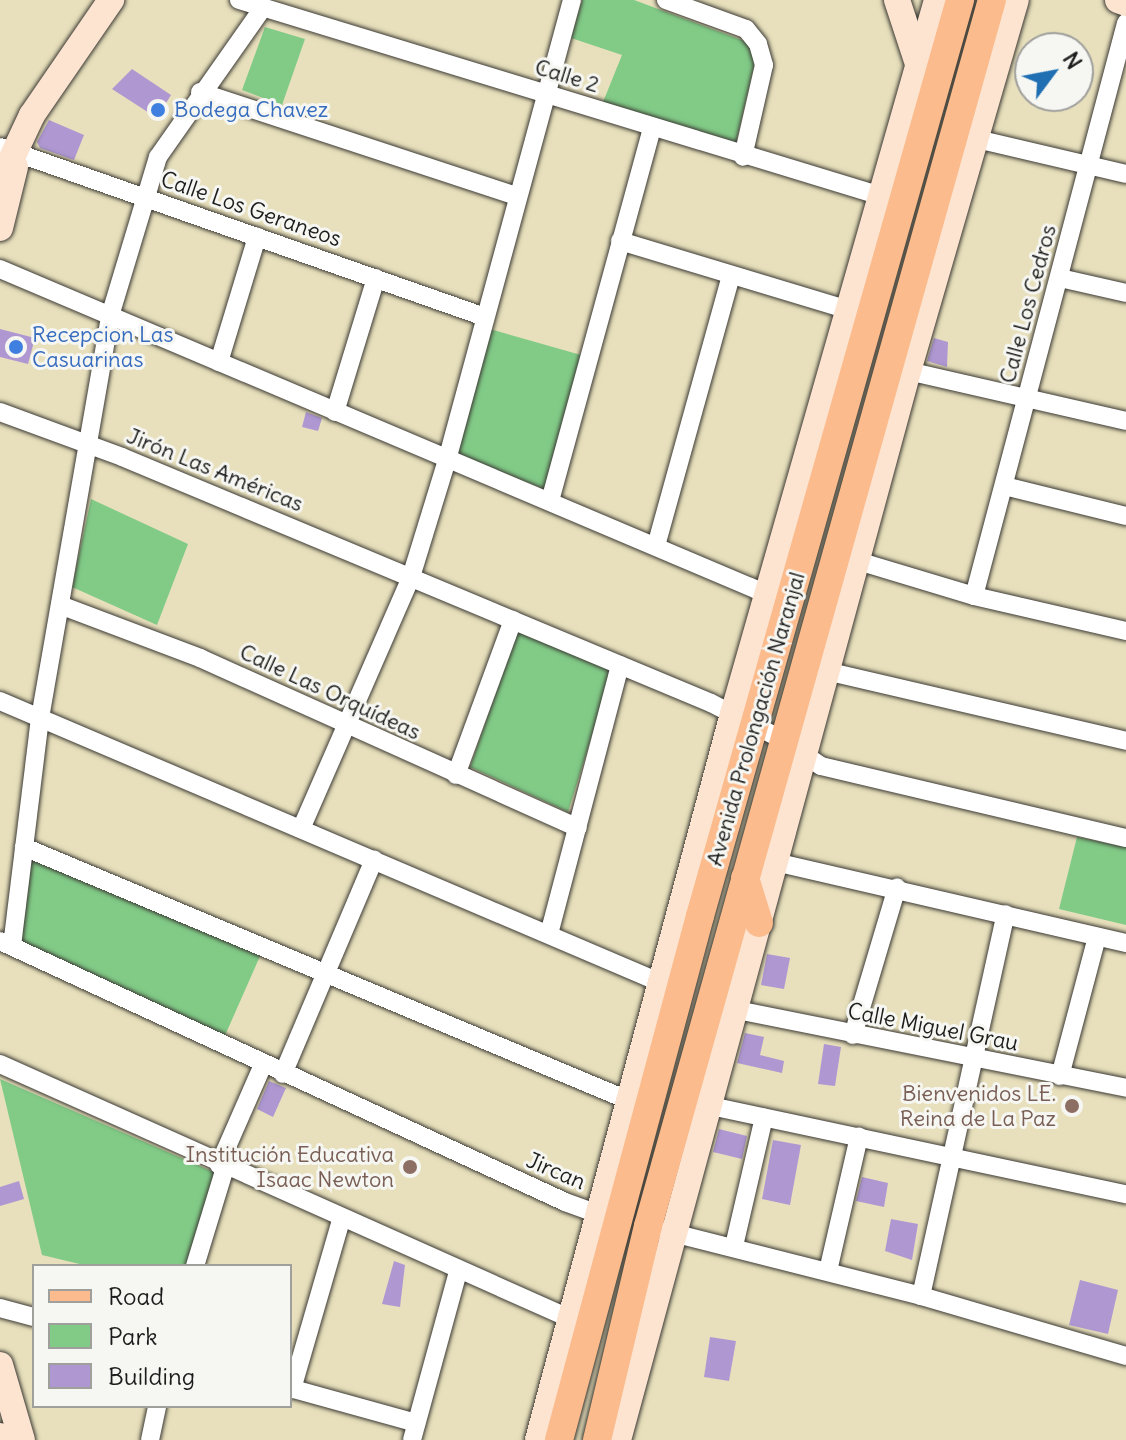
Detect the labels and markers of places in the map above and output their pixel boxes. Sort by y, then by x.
place label: Bodega Chavez [174,97,328,123]
marker: Bodega Chavez [149,101,167,119]
place label: Recepcion Las Casuarinas [32,321,173,372]
marker: Recepcion Las Casuarinas [7,338,25,356]
place label: Bienvenidos LE. Reina de La Paz [900,1080,1056,1132]
marker: Bienvenidos LE. Reina de La Paz [1063,1097,1081,1115]
place label: Institución Educativa Isaac Newton [186,1141,394,1192]
marker: Institución Educativa Isaac Newton [401,1158,419,1176]

